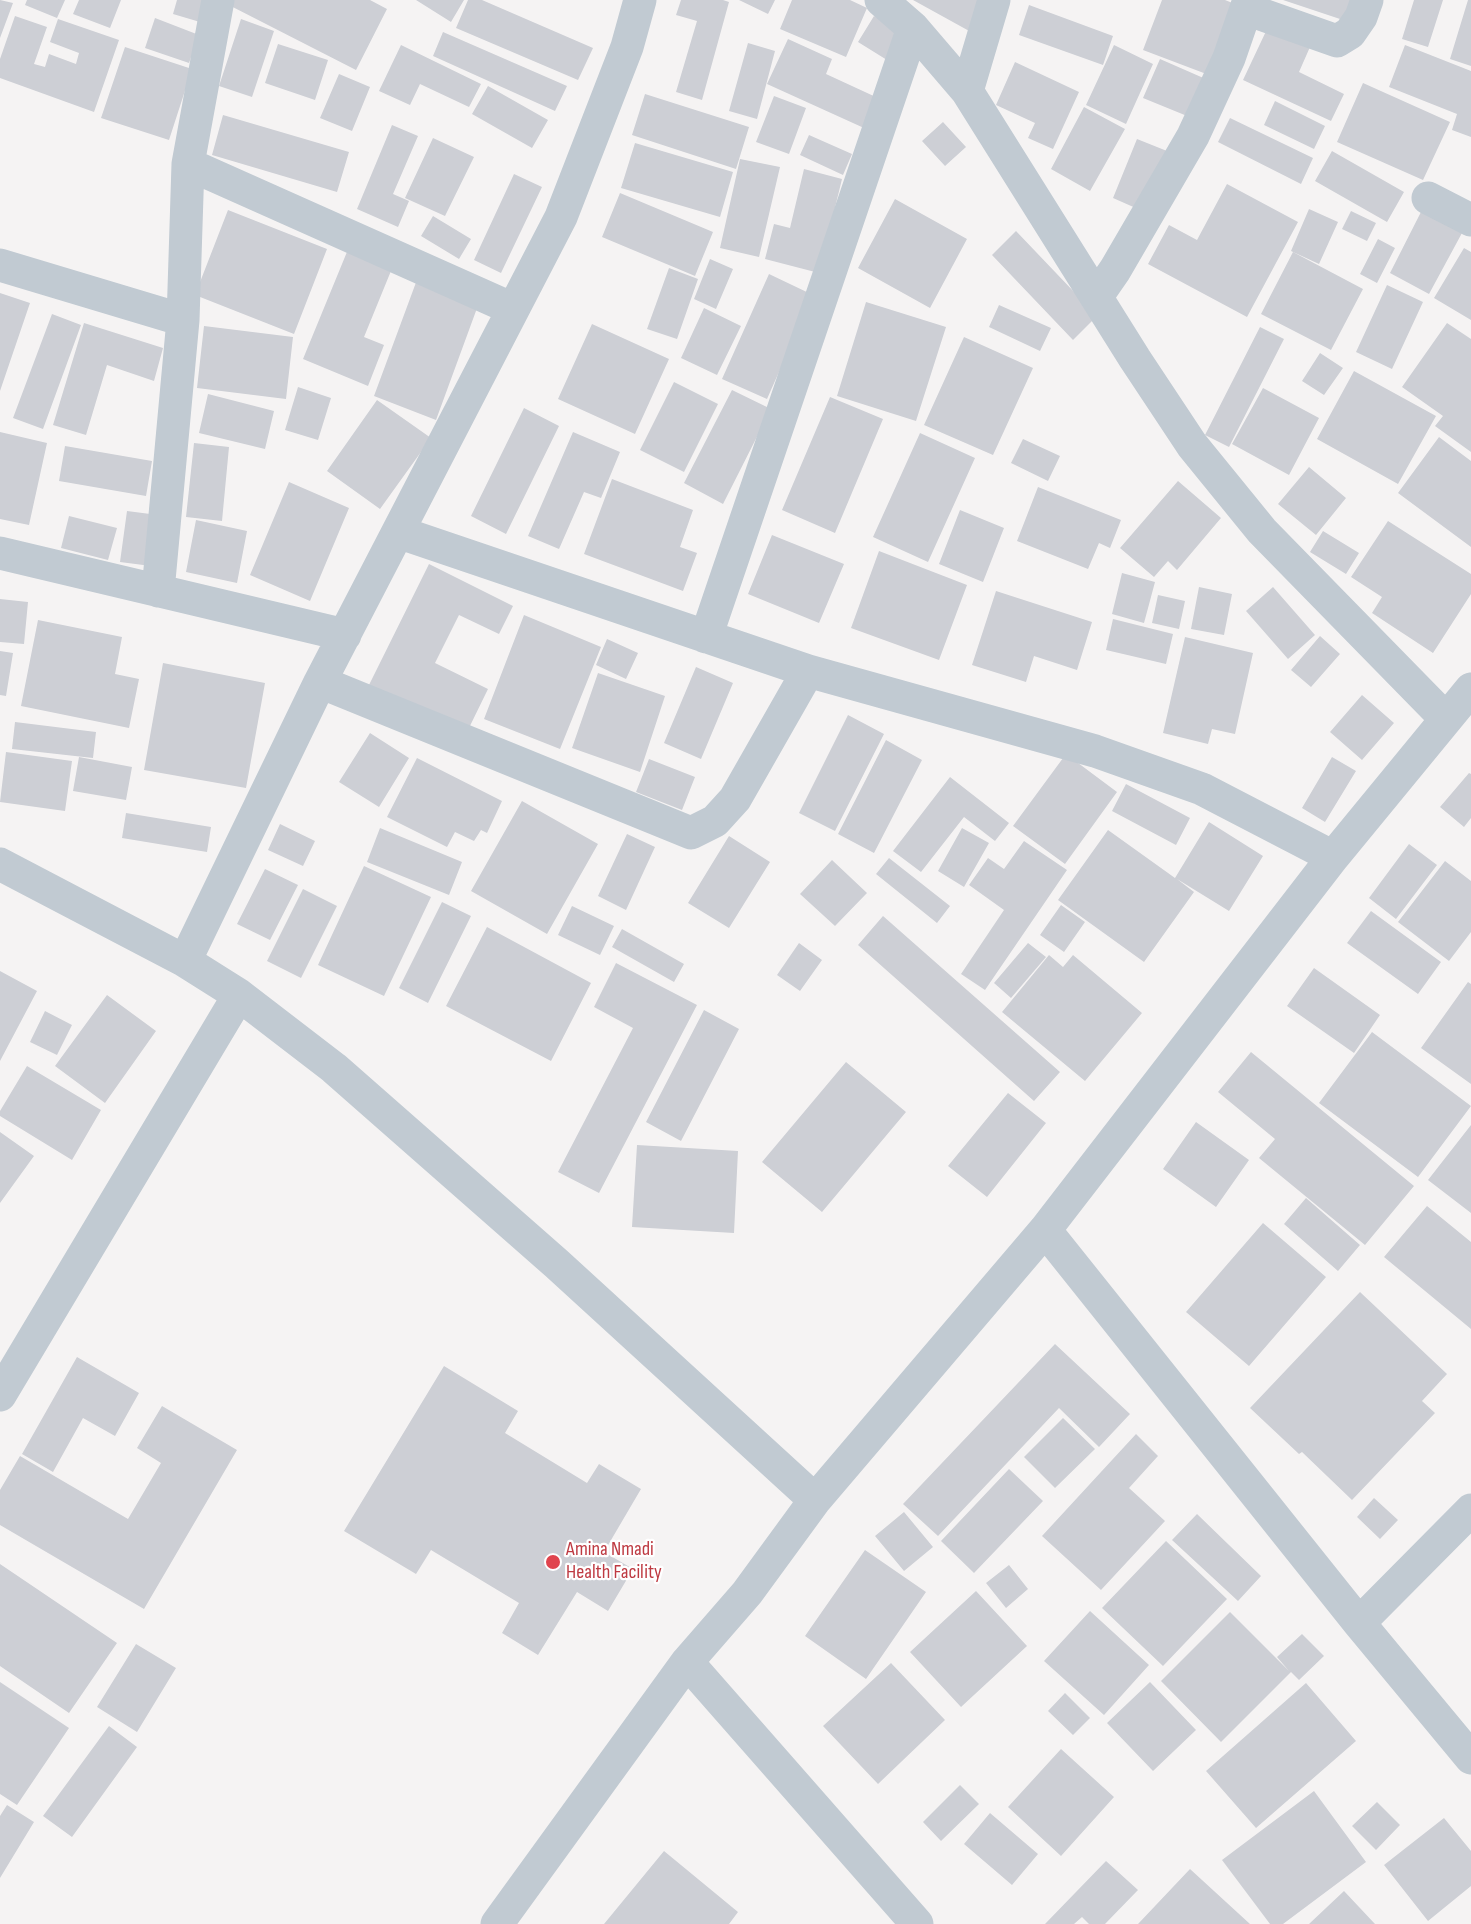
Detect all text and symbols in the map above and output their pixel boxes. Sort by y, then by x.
place label: Amina Nmadi Health Facility [566,1538,662,1585]
marker: Amina Nmadi Health Facility [544,1553,562,1571]

